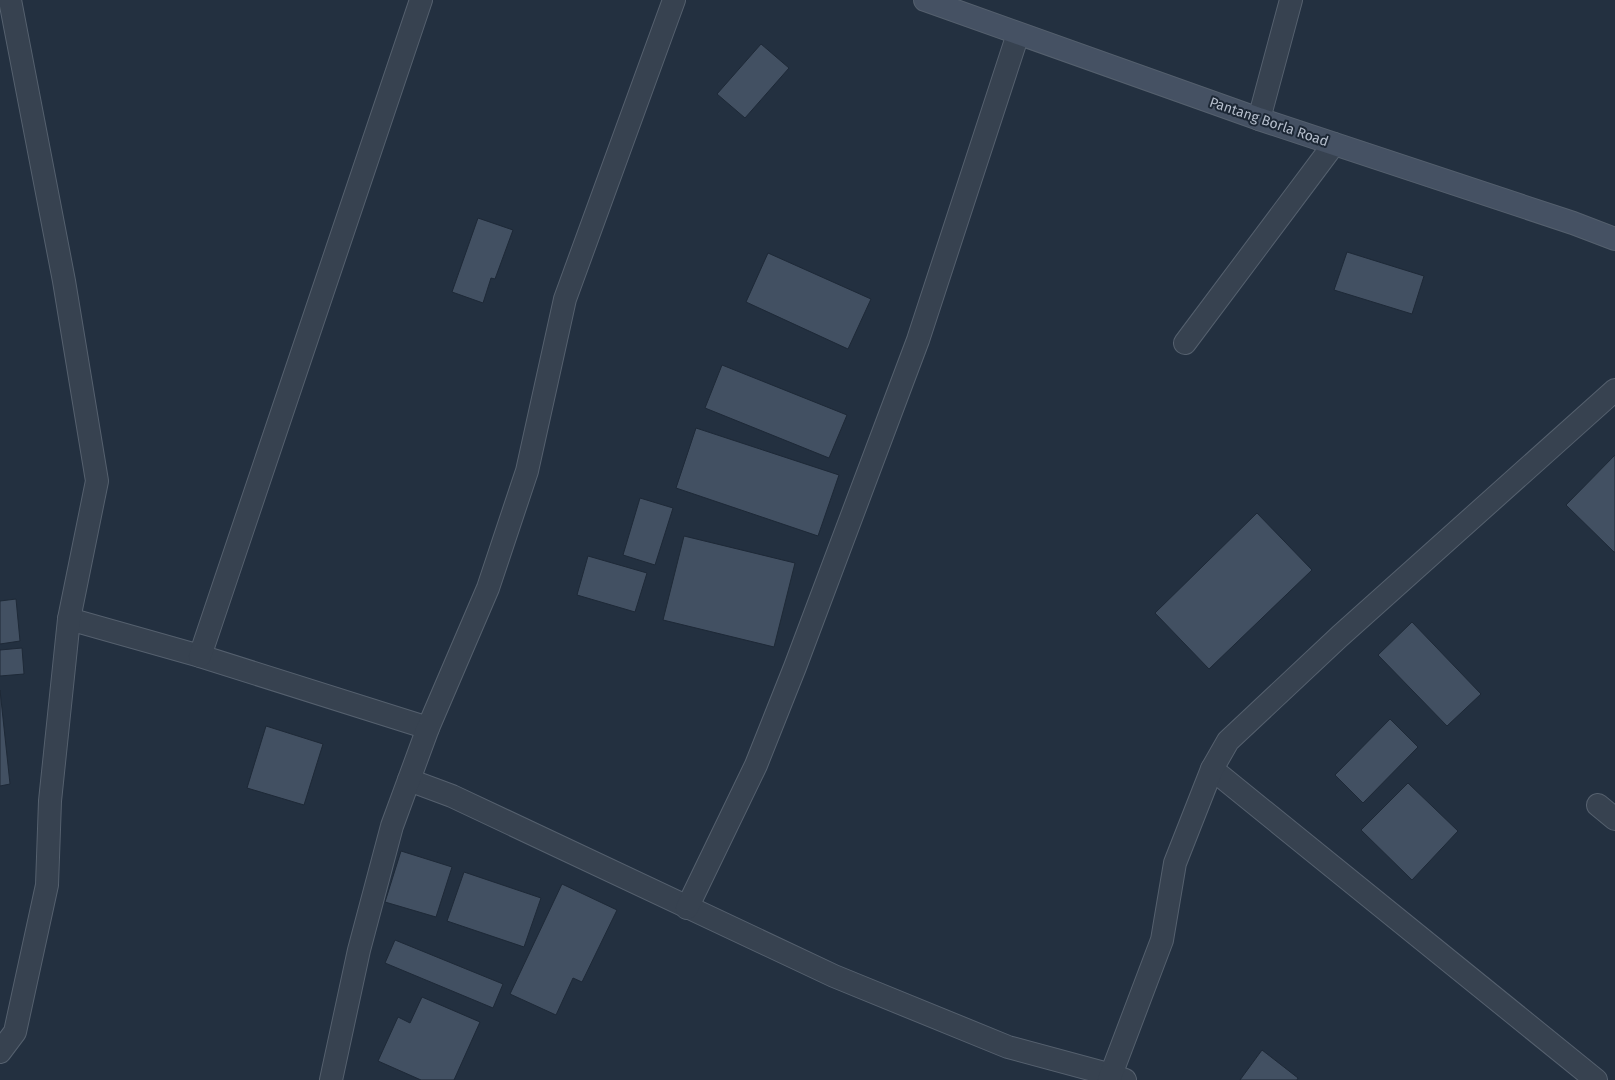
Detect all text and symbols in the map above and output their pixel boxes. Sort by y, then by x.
street label: Pantang Borla Road [1207,94,1331,150]

